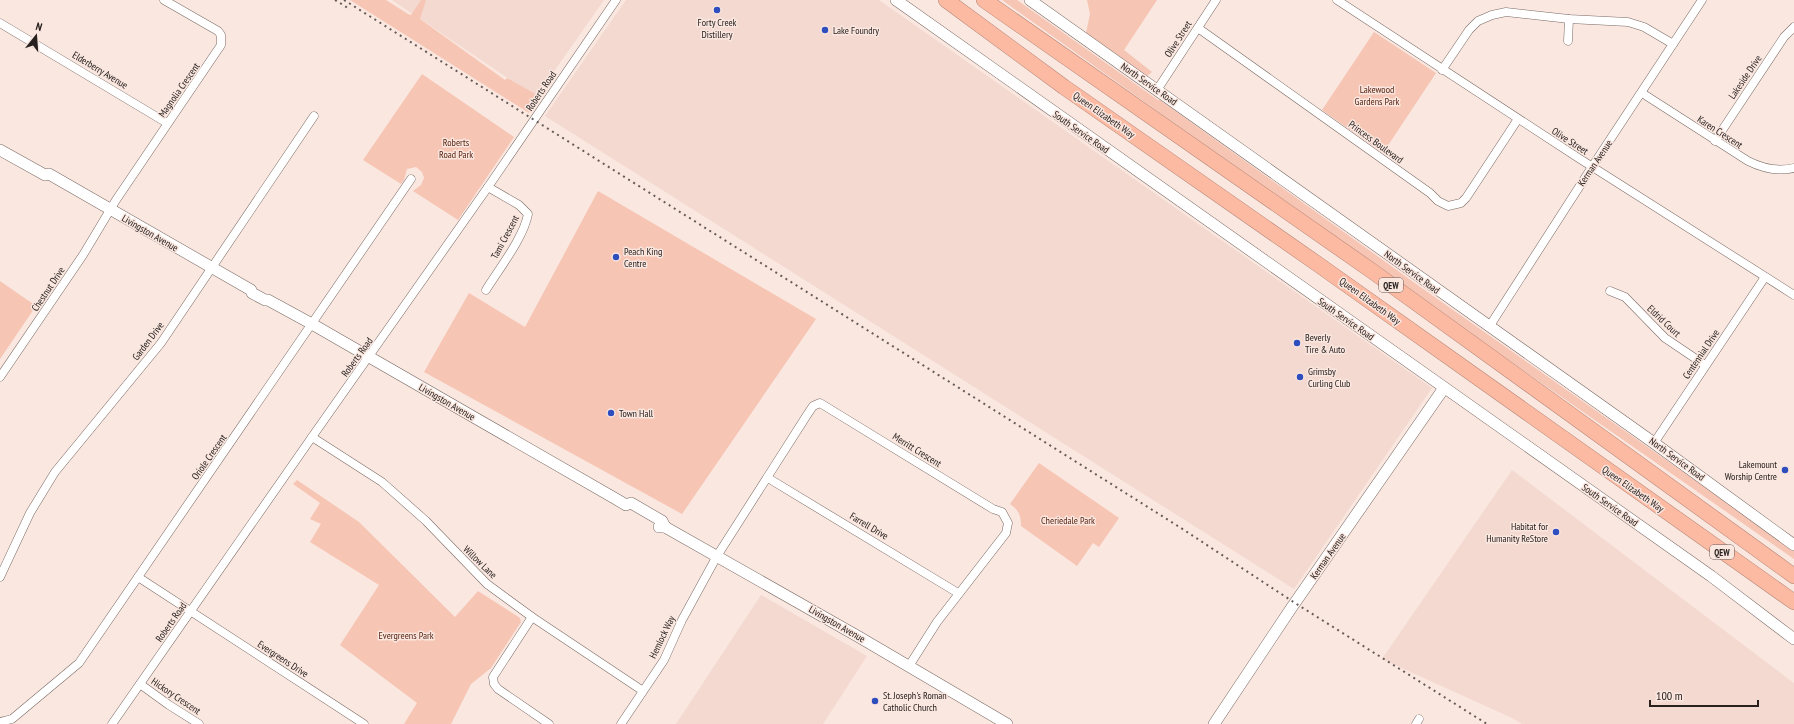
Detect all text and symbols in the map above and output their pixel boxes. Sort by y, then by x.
marker: Forty Creek Distillery [712,5,722,15]
north arrow [16,16,56,56]
place label: Forty Creek Distillery [698,16,737,41]
street label: Olive Street [1161,18,1195,60]
text: N [34,19,44,34]
place label: Lake Foundry [833,24,879,37]
marker: Lake Foundry [820,25,830,35]
street label: Elderberry Avenue [70,48,130,92]
street label: Lakeside Drive [1726,53,1764,101]
street label: Magnolia Crescent [155,60,203,120]
street label: North Service Road [1118,60,1180,108]
street label: Roberts Road [523,69,559,113]
park label: Lakewood Gardens Park [1355,83,1400,108]
street label: Queen Elizabeth Way [1071,89,1138,141]
street label: South Service Road [1050,108,1112,156]
street label: Karen Crescent [1695,113,1745,152]
street label: Princess Boulevard [1346,118,1406,166]
street label: Olive Street [1549,124,1591,158]
park label: Roberts Road Park [439,136,473,161]
street label: Kerman Avenue [1575,137,1615,189]
street label: Livingston Avenue [119,212,181,254]
street label: Tami Crescent [488,213,522,261]
place label: Peach King Centre [624,245,662,270]
street label: North Service Road [1382,247,1442,297]
marker: Peach King Centre [611,252,621,262]
street label: Chestnut Drive [28,264,68,314]
street label: Queen Elizabeth Way [1337,274,1403,328]
road number: QEW [1379,278,1403,292]
street label: South Service Road [1315,295,1377,343]
street label: Eldrid Court [1645,302,1684,340]
street label: Garden Drive [129,319,167,363]
street label: Centennial Drive [1680,327,1722,381]
place label: Beverly Tire & Auto [1305,331,1345,356]
street label: Roberts Road [338,335,376,379]
marker: Beverly Tire & Auto [1292,338,1302,348]
place label: Grimsby Curling Club [1308,365,1350,390]
marker: Grimsby Curling Club [1295,372,1305,382]
street label: Livingston Avenue [416,381,478,423]
place label: Town Hall [619,407,654,420]
marker: Town Hall [606,408,616,418]
street label: Merritt Crescent [890,430,944,470]
street label: Oriole Crescent [189,432,230,482]
street label: North Service Road [1647,434,1707,484]
place label: Lakemount Worship Centre [1725,458,1777,483]
street label: Queen Elizabeth Way [1600,463,1667,515]
marker: Lakemount Worship Centre [1780,465,1790,475]
street label: South Service Road [1579,481,1641,529]
street label: Farrell Drive [847,509,891,543]
park label: Cheriedale Park [1041,514,1095,527]
place label: Habitat for Humanity ReStore [1486,520,1548,545]
marker: Habitat for Humanity ReStore [1551,527,1561,537]
street label: Kerman Avenue [1307,530,1349,582]
street label: Willow Lane [460,543,500,581]
road number: QEW [1710,545,1734,559]
street label: Roberts Road [153,600,189,644]
street label: Livingston Avenue [806,603,868,645]
street label: Hemlock Way [646,613,678,661]
park label: Evergreens Park [378,629,434,642]
street label: Evergreens Drive [255,638,311,680]
street label: Hickory Crescent [149,675,203,717]
scale bar [1650,682,1758,708]
text: 100 m [1656,688,1683,703]
place label: St. Joseph's Roman Catholic Church [883,689,947,714]
marker: St. Joseph's Roman Catholic Church [870,696,880,706]

